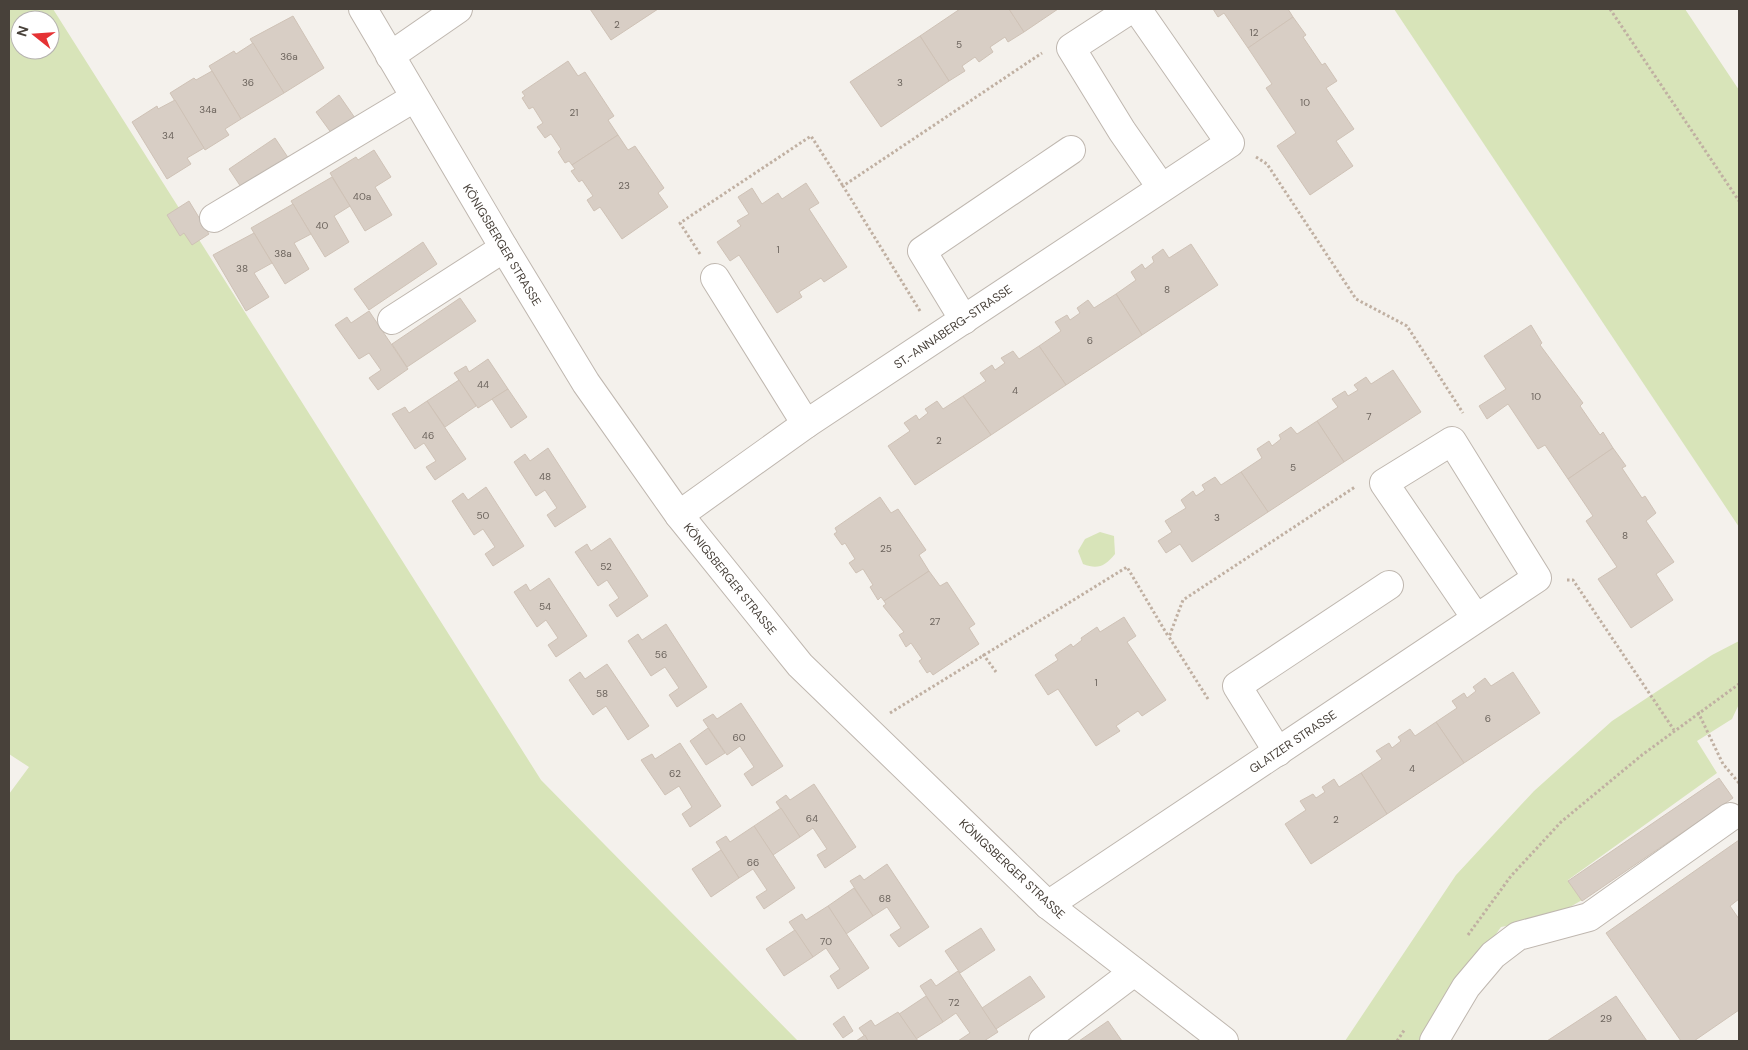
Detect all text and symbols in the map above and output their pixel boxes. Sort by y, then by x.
north arrow [10,10,60,60]
house number: 2 [614,18,620,31]
text: N [12,24,33,39]
house number: 12 [1250,26,1259,39]
house number: 5 [956,38,962,51]
house number: 36a [280,50,298,63]
house number: 36 [242,76,254,89]
house number: 3 [897,76,903,89]
house number: 10 [1300,96,1310,109]
house number: 34a [199,103,217,116]
house number: 21 [570,106,578,119]
house number: 34 [162,129,174,142]
house number: 23 [618,179,630,192]
street label: KÖNIGSBERGER STRASSE [459,181,545,309]
house number: 40a [353,190,371,203]
house number: 40 [316,219,329,232]
house number: 1 [776,243,780,256]
house number: 38a [274,247,292,260]
house number: 38 [236,262,248,275]
street label: ST.-ANNABERG-STRASSE [891,281,1016,373]
house number: 8 [1164,283,1170,296]
house number: 6 [1087,334,1093,347]
house number: 44 [477,378,489,391]
house number: 4 [1012,384,1018,397]
house number: 10 [1531,390,1541,403]
house number: 7 [1366,410,1372,423]
house number: 46 [422,429,434,442]
house number: 2 [936,434,942,447]
house number: 5 [1290,461,1296,474]
house number: 48 [539,470,551,483]
house number: 50 [477,509,490,522]
house number: 3 [1214,511,1220,524]
street label: KÖNIGSBERGER STRASSE [680,520,780,638]
house number: 8 [1622,529,1628,542]
house number: 25 [880,542,892,555]
house number: 52 [600,560,612,573]
house number: 54 [539,600,551,613]
house number: 27 [930,615,940,628]
house number: 56 [655,648,667,661]
house number: 1 [1094,676,1098,689]
house number: 58 [596,687,608,700]
street label: GLATZER STRASSE [1246,707,1340,777]
house number: 6 [1485,712,1491,725]
house number: 60 [732,731,746,744]
house number: 4 [1409,762,1415,775]
house number: 62 [669,767,681,780]
house number: 64 [806,812,818,825]
house number: 2 [1333,813,1339,826]
street label: KÖNIGSBERGER STRASSE [955,816,1069,923]
house number: 66 [747,856,759,869]
house number: 68 [879,892,891,905]
house number: 70 [820,935,832,948]
house number: 72 [949,996,960,1009]
house number: 29 [1600,1012,1612,1025]

